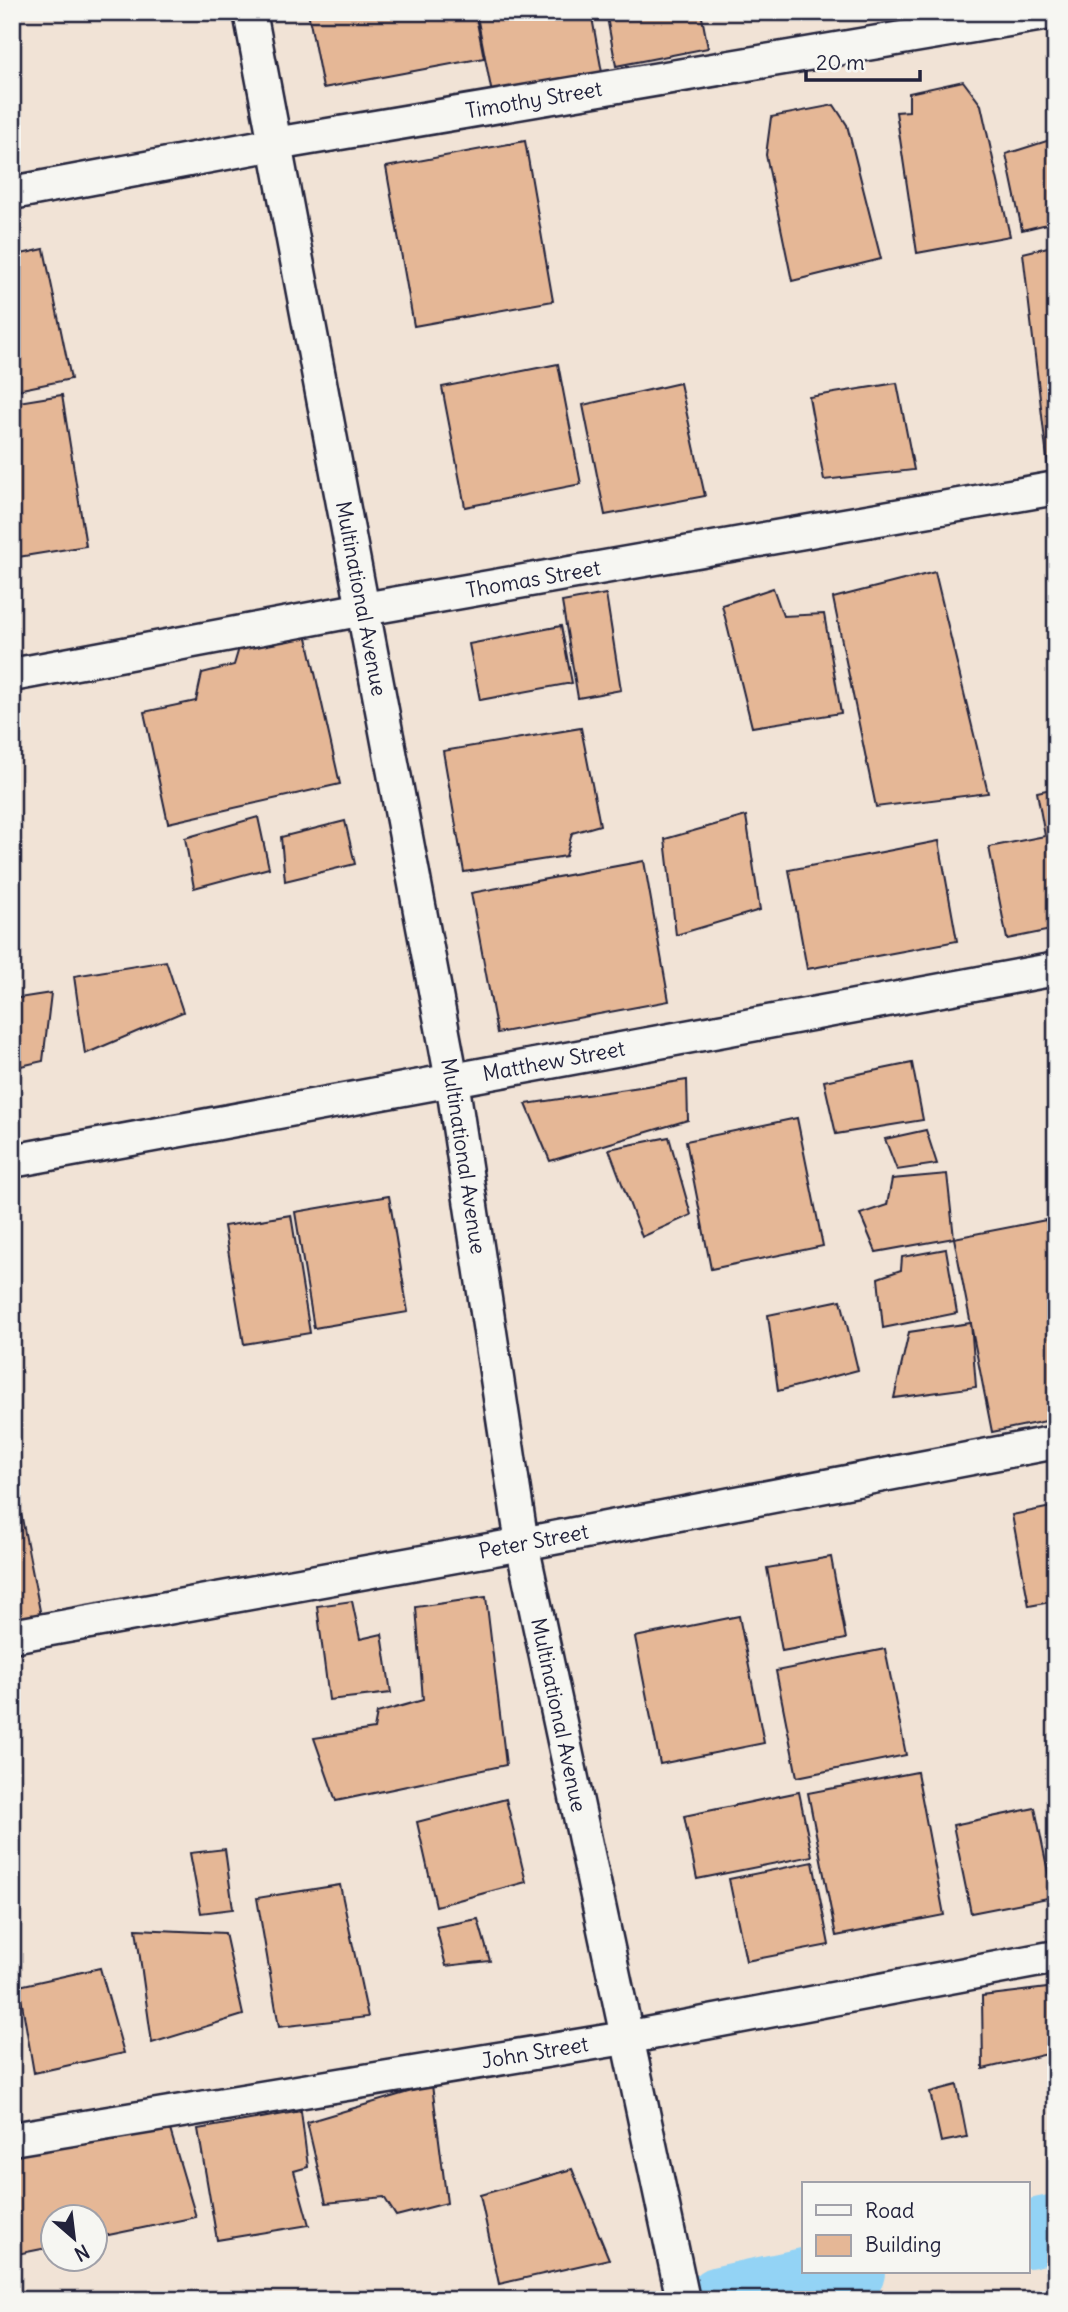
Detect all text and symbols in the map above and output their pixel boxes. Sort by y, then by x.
scale bar [806,38,919,82]
text: 20 m [816,49,865,76]
street label: Timothy Street [463,75,604,125]
street label: Multinational Avenue [330,499,393,698]
street label: Thomas Street [464,554,603,604]
street label: Matthew Street [481,1035,627,1087]
street label: Multinational Avenue [435,1056,492,1256]
street label: Peter Street [476,1518,591,1565]
street label: Multinational Avenue [525,1615,593,1814]
street label: John Street [479,2030,590,2074]
legend [802,2182,1030,2274]
text: Road [865,2197,914,2224]
north arrow [38,2204,108,2274]
text: Building [865,2231,941,2258]
text: N [71,2239,93,2267]

